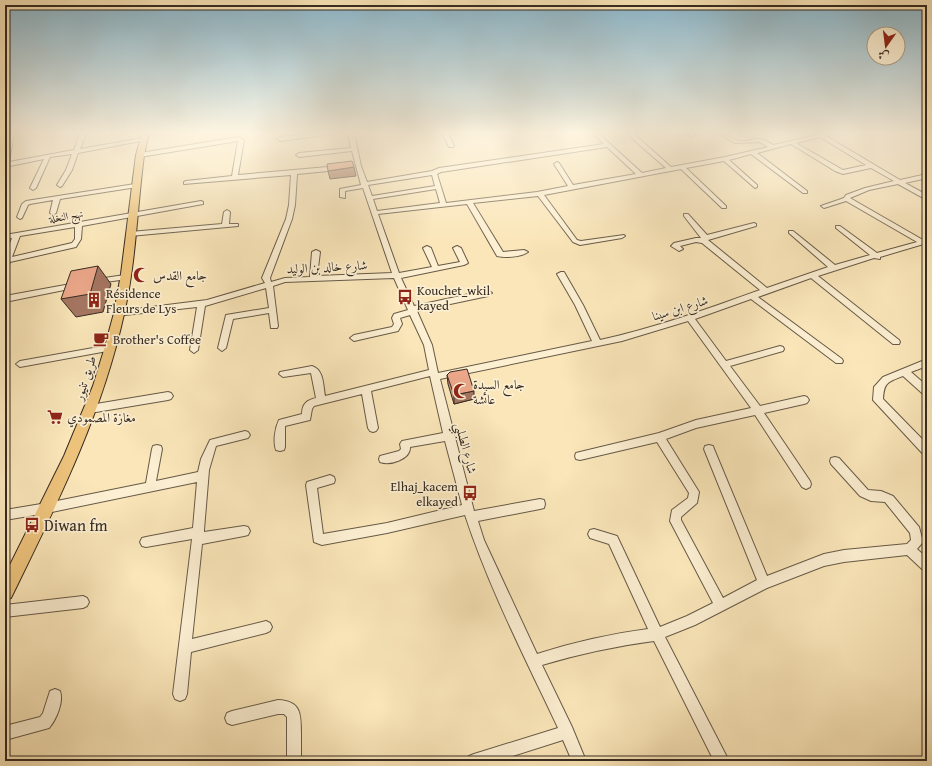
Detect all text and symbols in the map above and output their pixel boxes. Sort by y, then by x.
north arrow [866,26,906,66]
text: ش [876,47,891,65]
street label: نهج النخلة [47,205,85,230]
street label: شارع خالد بن الوليد [286,255,368,281]
mosque icon: جامع القدس [132,266,150,284]
place label: جامع القدس [153,266,207,288]
place label: Kouchet_wkil kayed [417,281,491,315]
place label: Résidence Fleurs de Lys [106,284,176,318]
bus stop icon: Kouchet_wkil kayed [396,288,414,306]
building icon: Résidence Fleurs de Lys [85,291,103,309]
street label: شارع ابن سينا [650,291,711,327]
cafe icon: Brother's Coffee [92,330,110,348]
place label: Brother's Coffee [113,330,201,349]
street label: طريق تنيور [68,353,101,405]
place label: جامع السيدة عائشة [473,375,525,409]
mosque icon: جامع السيدة عائشة [452,382,470,400]
supermarket icon: مغازة المصمودي [46,408,64,426]
place label: مغازة المصمودي [67,408,136,428]
street label: شارع الطبلبي [448,420,482,477]
place label: Elhaj_kacem elkayed [390,477,458,511]
bus stop icon: Elhaj_kacem elkayed [461,484,479,502]
place label: Diwan fm [44,513,108,537]
bus stop icon: Diwan fm [23,516,41,534]

